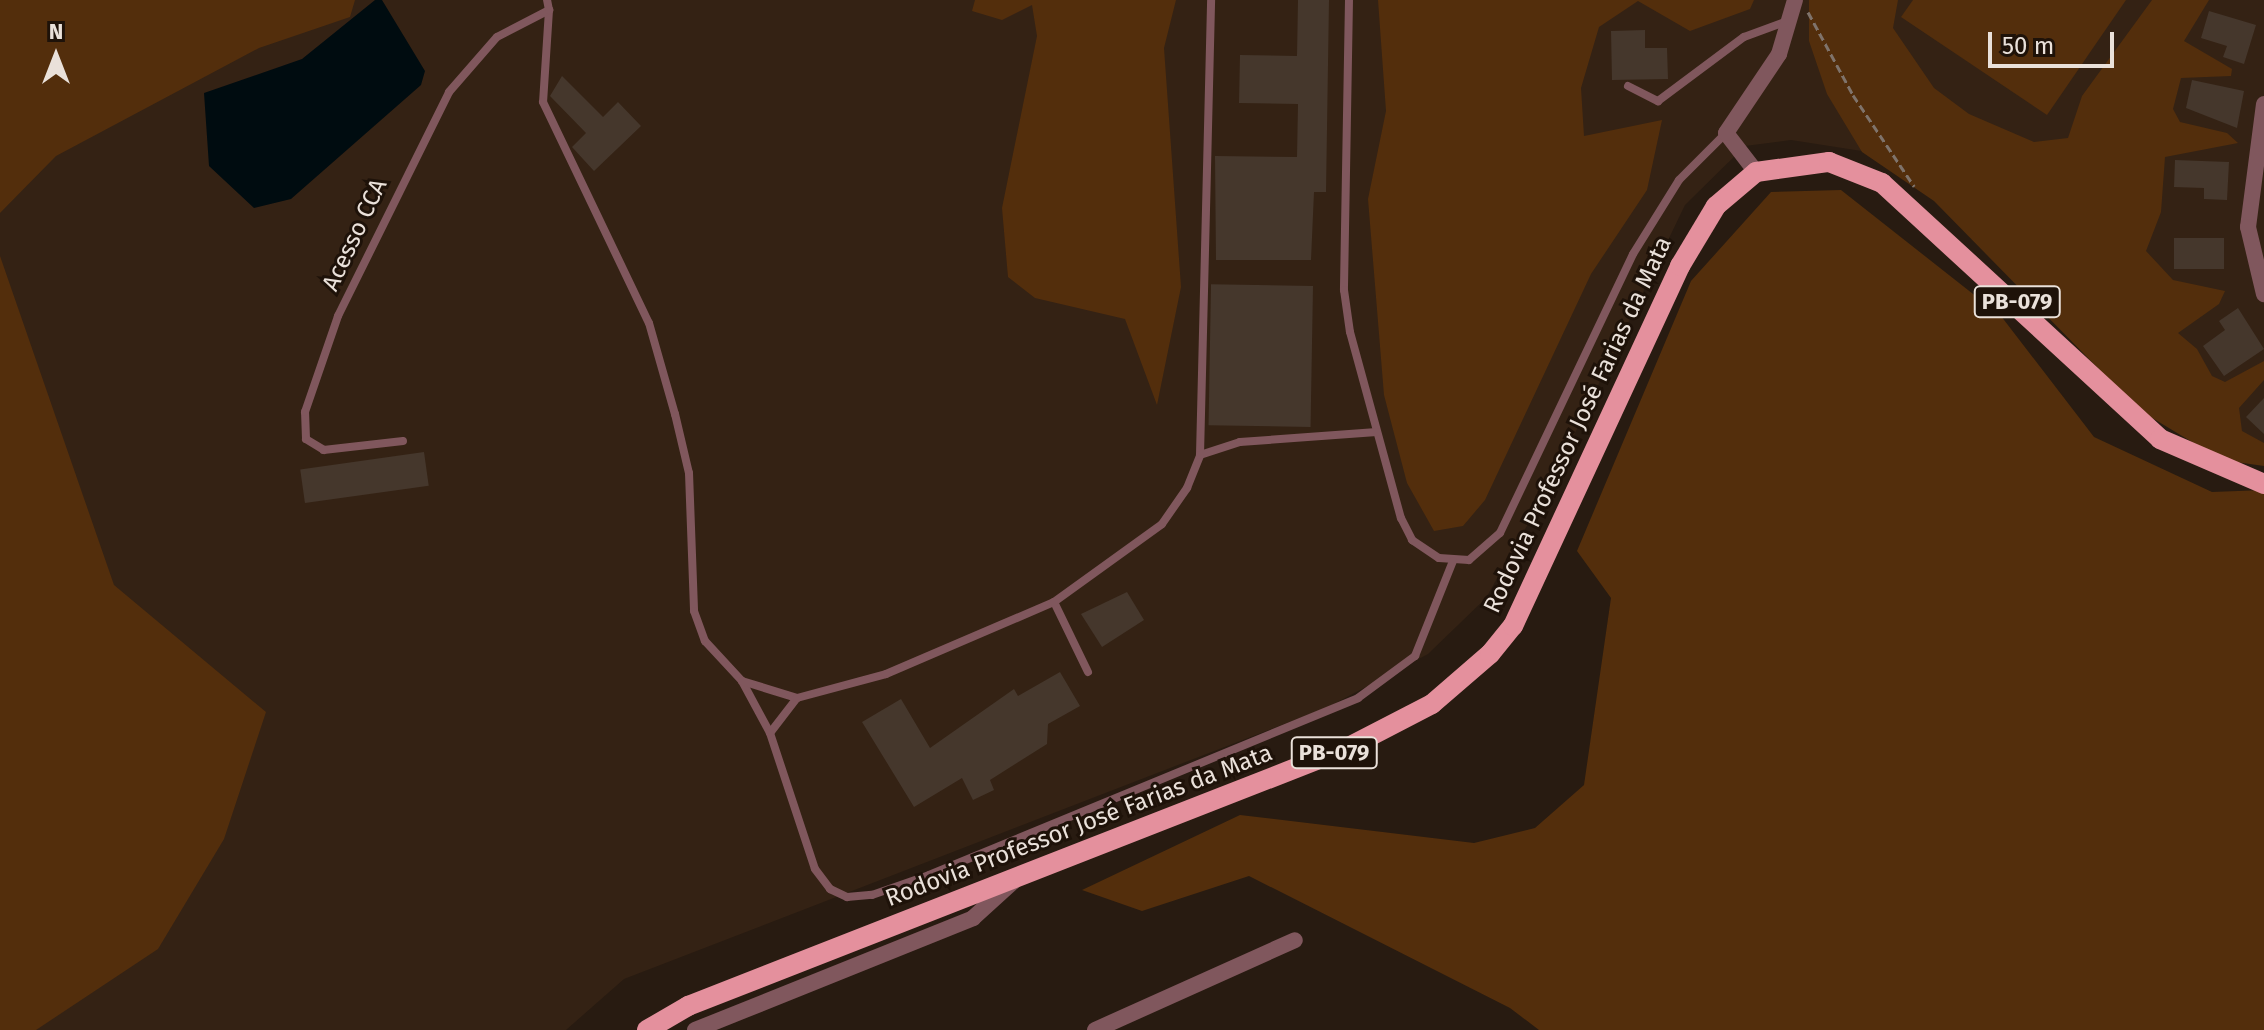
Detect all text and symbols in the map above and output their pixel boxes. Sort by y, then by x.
north arrow [16,16,96,96]
scale bar [1992,16,2118,66]
text: N [49,18,63,45]
text: 50 m [2002,32,2054,60]
street label: Acesso CCA [316,174,394,296]
street label: Rodovia Professor José Farias da Mata [1478,232,1678,618]
road number: PB-079 [1973,284,2061,320]
road number: PB-079 [1290,735,1378,771]
street label: Rodovia Professor José Farias da Mata [882,739,1276,913]

